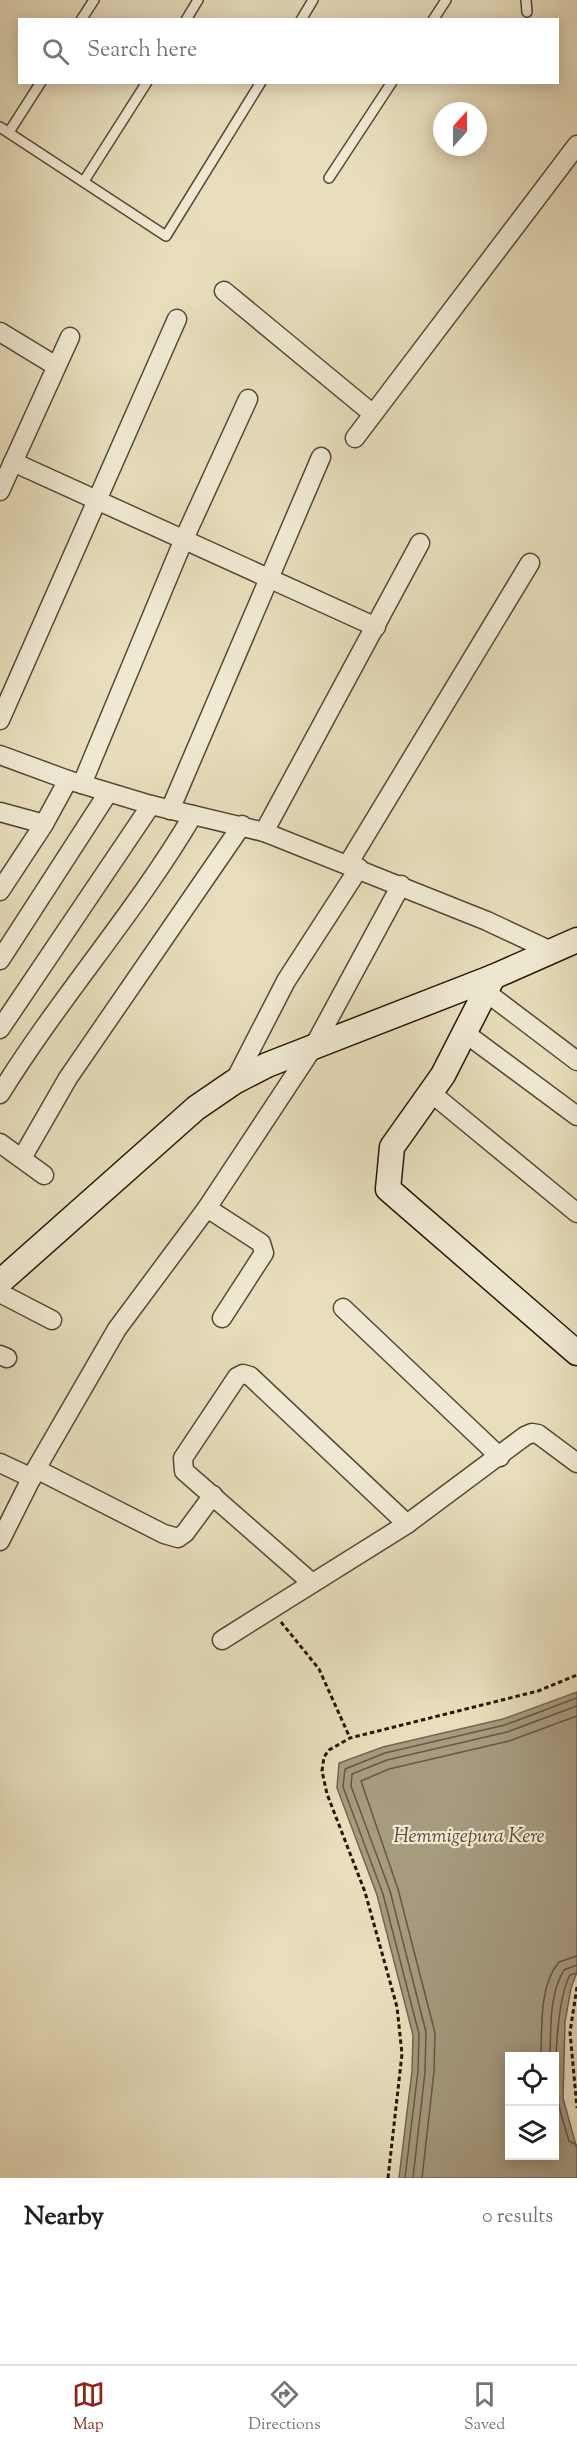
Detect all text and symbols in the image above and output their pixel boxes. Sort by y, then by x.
search box [18,18,559,84]
icon: search [39,35,72,68]
text: Search here [87,35,197,67]
north arrow [433,102,487,156]
water label: Hemmigepura Kere [393,1823,545,1852]
map controls [505,2052,559,2160]
button: locate [505,2052,559,2106]
button: layers [505,2106,559,2160]
text: Nearby [24,2199,104,2236]
text: 0 results [482,2203,553,2232]
tab: Map [72,2378,105,2437]
tab: Directions [248,2378,321,2437]
tab: Saved [464,2378,505,2437]

